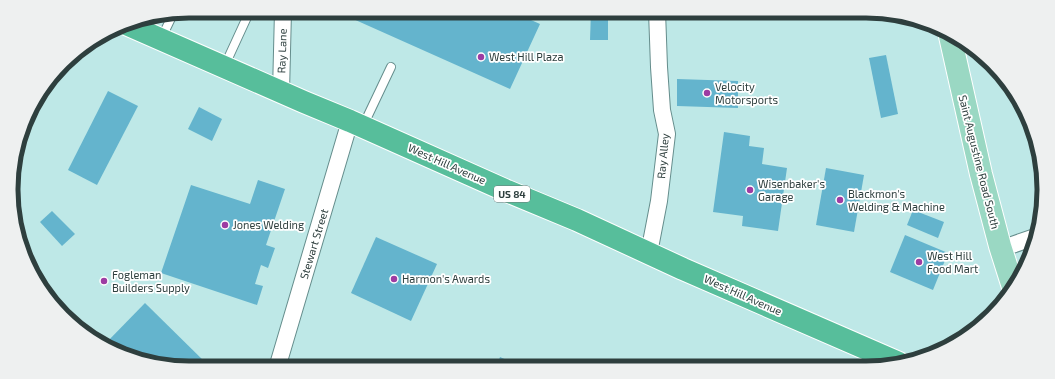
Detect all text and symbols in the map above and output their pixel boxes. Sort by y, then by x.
street label: Ray Lane [274,28,289,74]
place label: West Hill Plaza [489,50,564,63]
marker: West Hill Plaza [476,52,486,62]
place label: Velocity Motorsports [715,80,779,106]
marker: Velocity Motorsports [702,88,712,98]
street label: Saint Augustine Road South [957,94,1002,230]
street label: Ray Alley [654,132,671,179]
street label: West Hill Avenue [406,141,488,187]
place label: Wisenbaker's Garage [758,177,825,203]
marker: Wisenbaker's Garage [745,185,755,195]
road number: US 84 [494,186,530,202]
place label: Blackmon's Welding & Machine [848,187,945,213]
marker: Blackmon's Welding & Machine [835,195,845,205]
street label: Stewart Street [297,207,330,281]
place label: Jones Welding [233,218,304,231]
marker: Jones Welding [220,220,230,230]
place label: West Hill Food Mart [927,249,978,275]
marker: West Hill Food Mart [914,257,924,267]
place label: Fogleman Builders Supply [112,268,190,294]
place label: Harmon's Awards [402,272,490,285]
street label: West Hill Avenue [702,272,784,318]
marker: Harmon's Awards [389,274,399,284]
marker: Fogleman Builders Supply [99,276,109,286]

